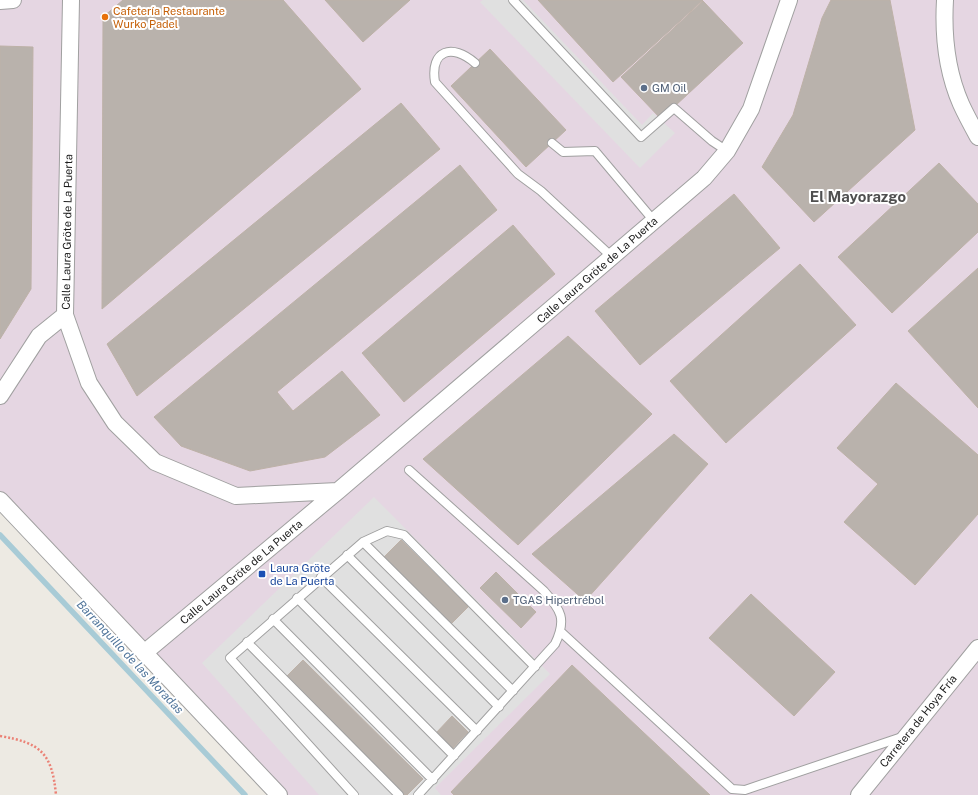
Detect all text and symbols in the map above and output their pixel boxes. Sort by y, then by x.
place label: Cafetería Restaurante Wurko Padel [113,5,225,30]
marker: Cafetería Restaurante Wurko Padel [100,12,110,22]
place label: GM Oil [652,82,687,94]
marker: GM Oil [639,83,649,93]
street label: Calle Laura Gröte de La Puerta [60,154,74,310]
district label: El Mayorazgo [810,188,906,205]
street label: Calle Laura Gröte de La Puerta [534,214,660,326]
street label: Calle Laura Gröte de La Puerta [178,517,304,627]
place label: Laura Gröte de La Puerta [270,562,334,587]
marker: Laura Gröte de La Puerta [257,569,267,579]
place label: TGAS Hipertrébol [513,594,604,606]
marker: TGAS Hipertrébol [500,595,510,605]
water label: Barranquillo de las Moradas [74,597,186,717]
street label: Carretera de Hoya Fría [877,672,959,770]

